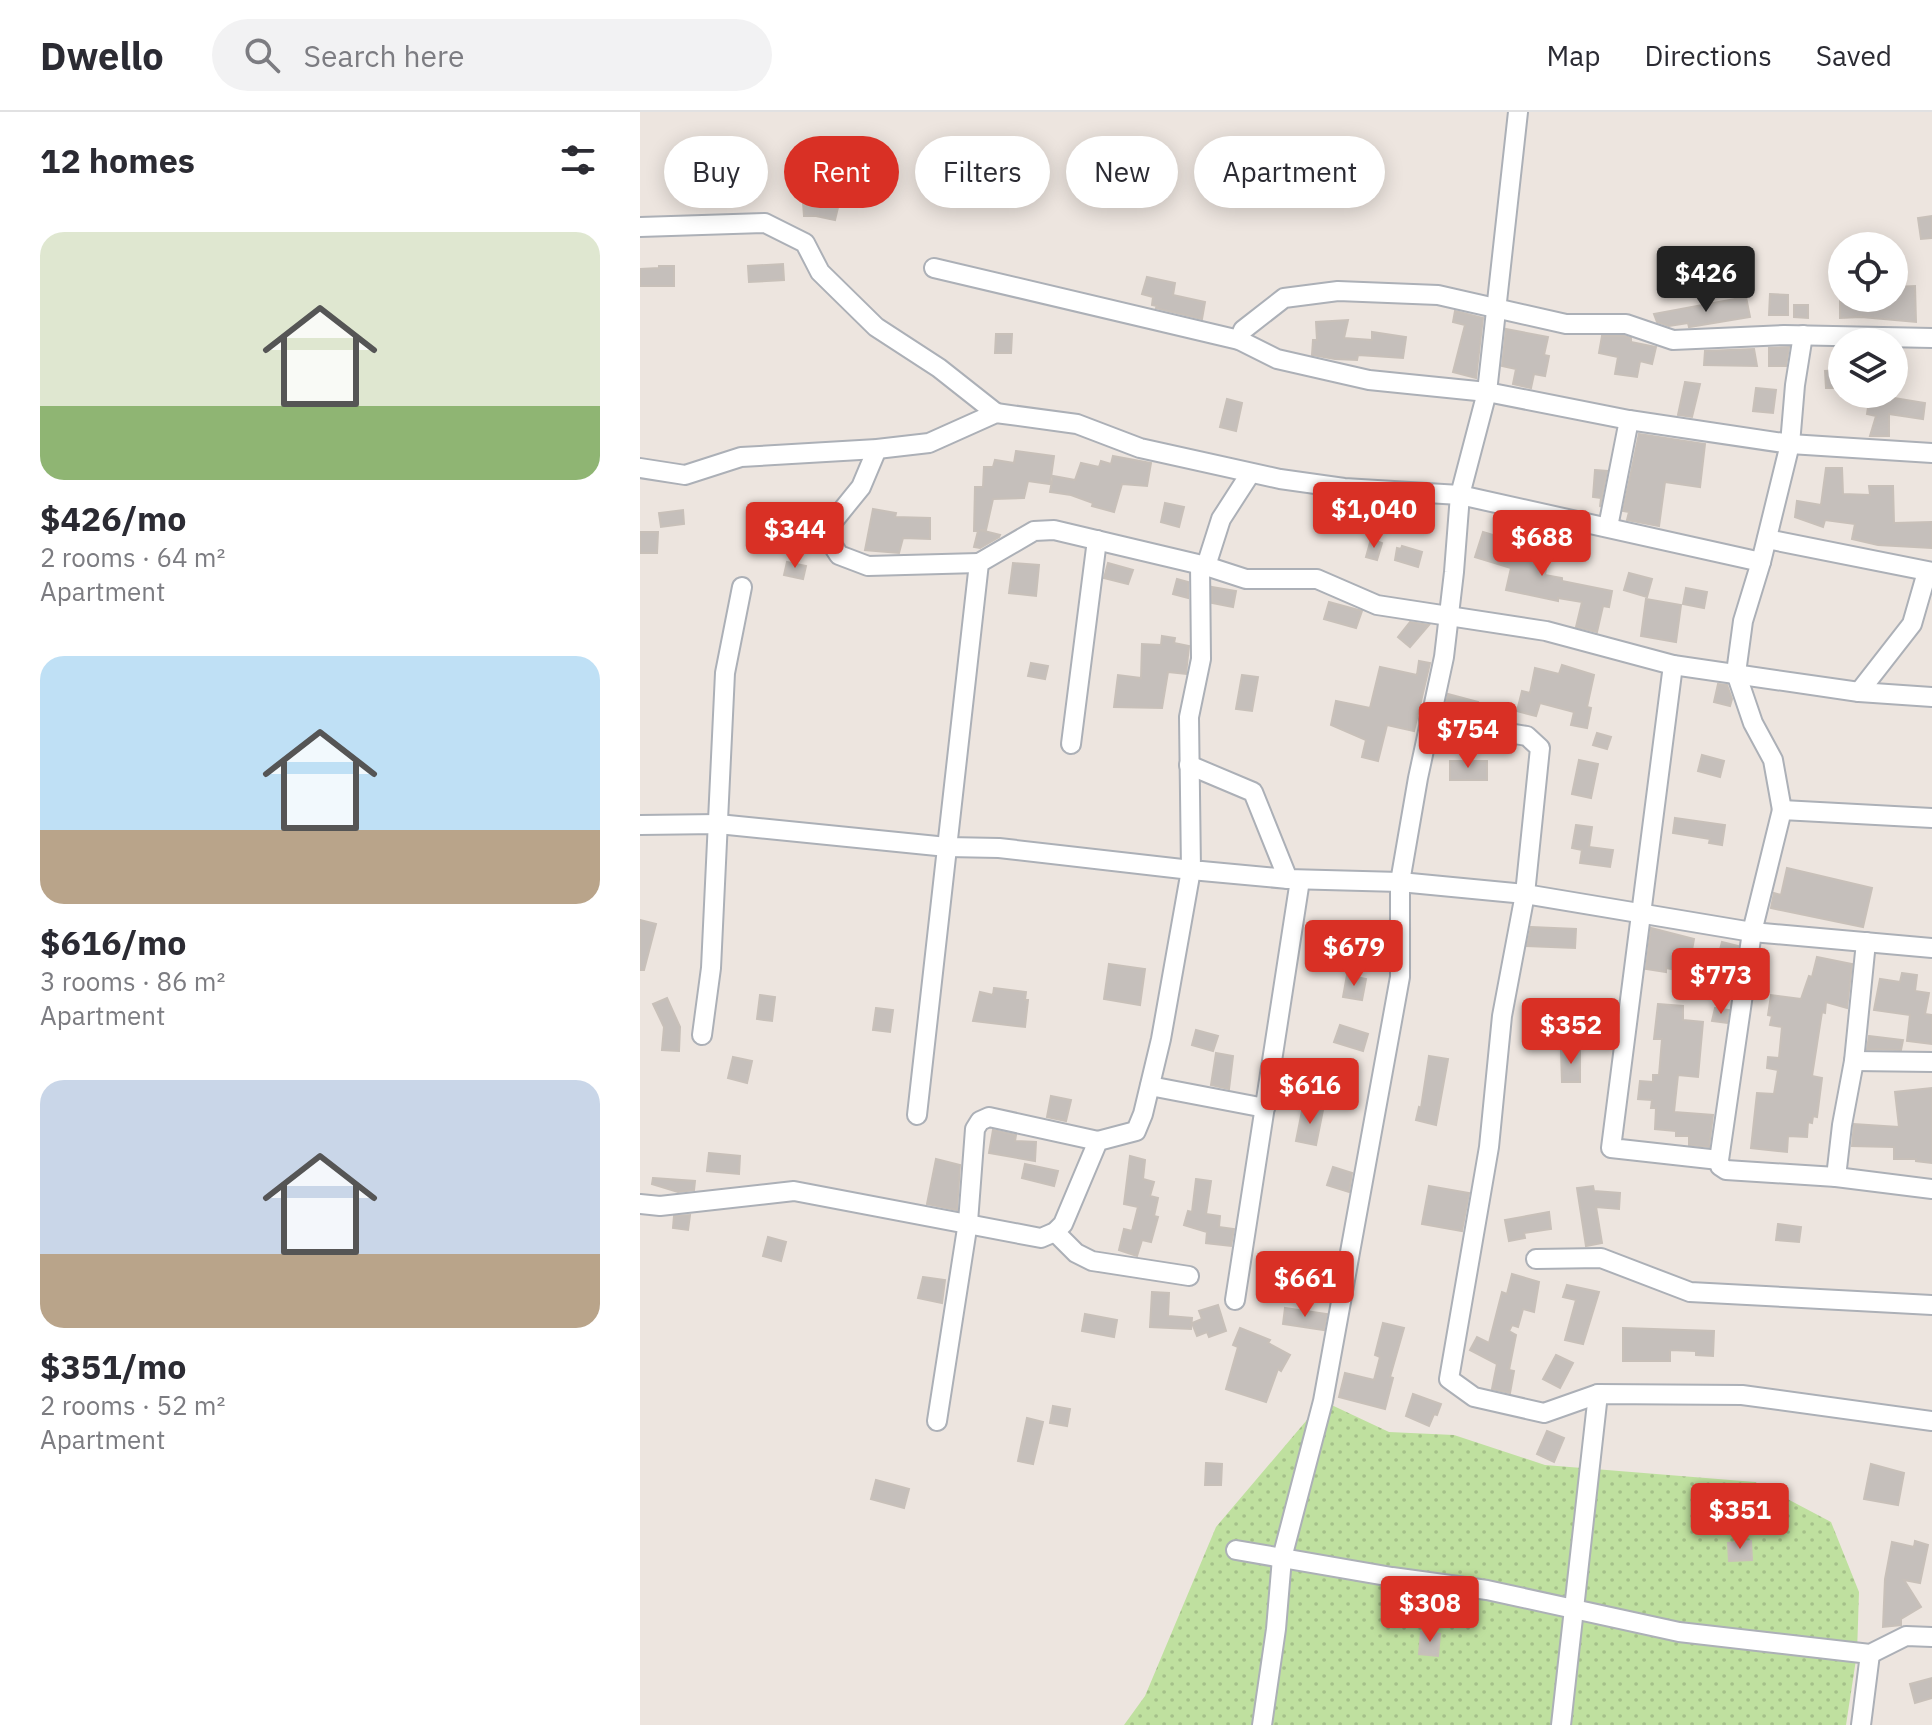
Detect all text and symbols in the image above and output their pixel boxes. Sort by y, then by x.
search box [212,19,772,91]
text: Dwello [40,31,164,80]
icon: search [240,33,284,77]
text: Search here [304,36,464,75]
text: Map [1546,37,1600,74]
text: Directions [1644,37,1772,74]
text: Saved [1816,37,1892,74]
chip: Buy [664,136,768,208]
chip: Rent [784,136,899,208]
chip: Filters [915,136,1050,208]
chip: New [1066,136,1178,208]
chip: Apartment [1194,136,1385,208]
text: 12 homes [40,138,195,182]
icon: filters [556,138,600,182]
map controls [1828,232,1908,408]
button: locate [1828,232,1908,312]
pin: $426 [1659,246,1753,314]
text: $426 [1675,255,1737,289]
icon: home [248,284,392,428]
button: layers [1828,328,1908,408]
pin: $1,040 [1309,482,1439,550]
text: $1,040 [1331,491,1417,525]
text: $426/mo [40,496,187,540]
pin: $344 [748,502,842,570]
pin: $688 [1495,510,1589,578]
text: $344 [764,511,826,545]
text: $688 [1511,519,1573,553]
text: 2 rooms · 64 m² [40,540,225,574]
text: Apartment [40,574,165,608]
pin: $754 [1421,702,1515,770]
icon: home [248,708,392,852]
text: $754 [1437,711,1499,745]
text: $616/mo [40,920,187,964]
pin: $679 [1307,920,1401,988]
text: $679 [1323,929,1385,963]
pin: $773 [1674,948,1768,1016]
text: $773 [1690,957,1752,991]
text: 3 rooms · 86 m² [40,964,225,998]
text: Apartment [40,998,165,1032]
pin: $352 [1524,998,1618,1066]
text: $352 [1540,1007,1602,1041]
pin: $616 [1263,1058,1357,1126]
text: $616 [1279,1067,1341,1101]
icon: home [248,1132,392,1276]
pin: $661 [1258,1251,1352,1319]
text: $661 [1274,1260,1336,1294]
text: $351/mo [40,1344,187,1388]
text: 2 rooms · 52 m² [40,1388,225,1422]
text: Apartment [40,1422,165,1456]
pin: $351 [1693,1483,1787,1551]
text: $351 [1709,1492,1771,1526]
pin: $308 [1383,1576,1477,1644]
text: $308 [1399,1585,1461,1619]

